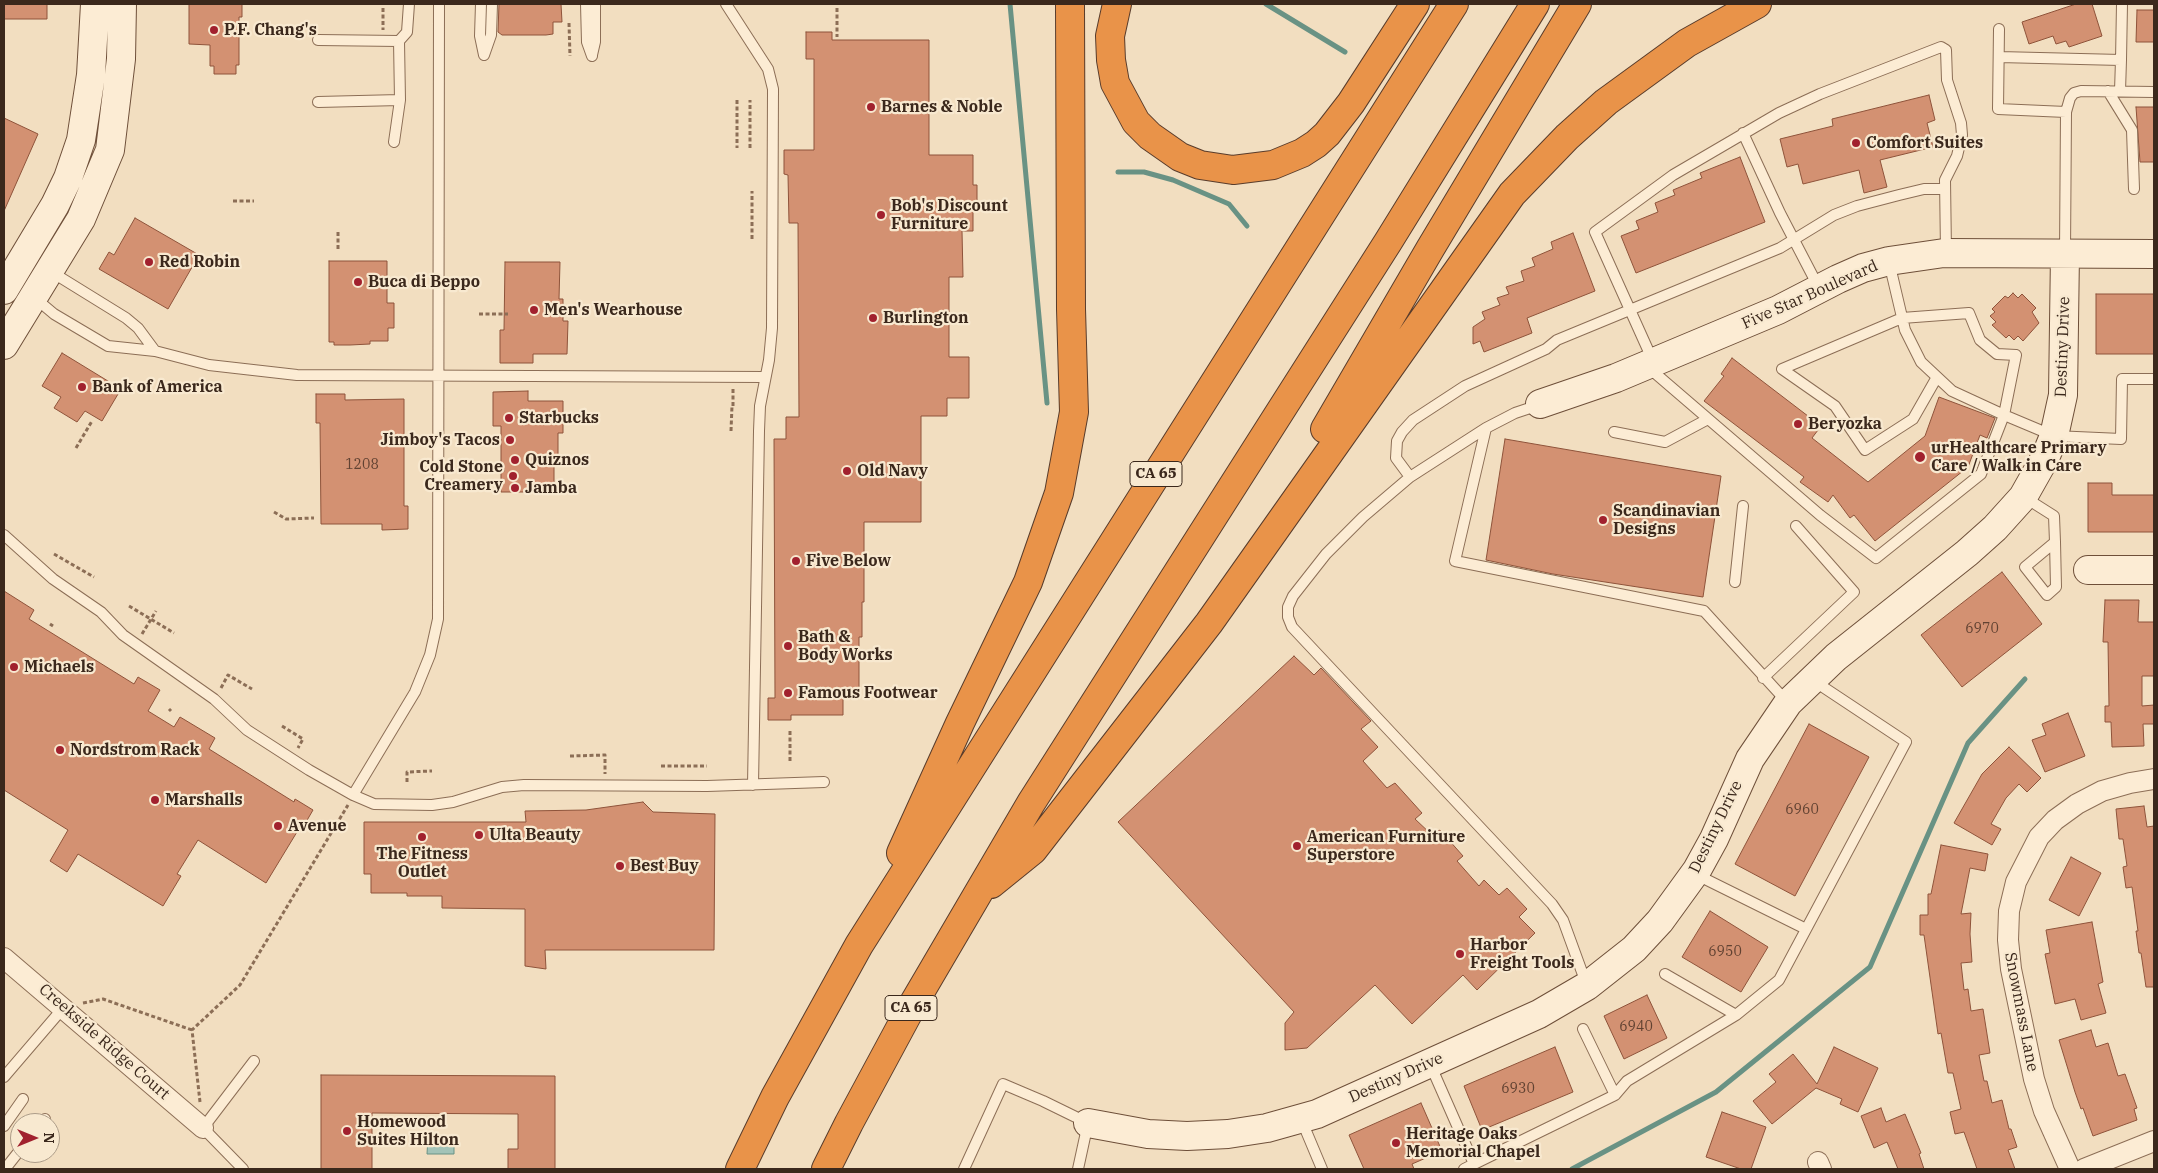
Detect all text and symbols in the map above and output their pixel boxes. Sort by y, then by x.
place label: P.F. Chang's [224,20,317,40]
marker: P.F. Chang's [208,24,220,36]
place label: Barnes & Noble [881,97,1002,117]
marker: Barnes & Noble [865,101,877,113]
place label: Comfort Suites [1866,133,1983,153]
marker: Comfort Suites [1850,137,1862,149]
place label: Bob's Discount Furniture [891,196,1008,234]
marker: Bob's Discount Furniture [875,209,887,221]
place label: Red Robin [159,252,240,272]
marker: Red Robin [143,256,155,268]
street label: Five Star Boulevard [1739,256,1881,334]
place label: Buca di Beppo [368,272,480,292]
marker: Buca di Beppo [352,276,364,288]
street label: Destiny Drive [2052,296,2074,398]
place label: Men's Wearhouse [544,300,683,320]
marker: Men's Wearhouse [528,304,540,316]
place label: Burlington [883,308,969,328]
marker: Burlington [867,312,879,324]
place label: Bank of America [92,377,223,397]
marker: Bank of America [76,381,88,393]
place label: Starbucks [519,408,599,428]
marker: Starbucks [503,412,515,424]
place label: Beryozka [1808,414,1882,434]
marker: Beryozka [1792,418,1804,430]
place label: Jimboy's Tacos [380,430,500,450]
marker: Jimboy's Tacos [504,434,516,446]
place label: urHealthcare Primary Care / Walk in Care [1931,438,2107,476]
place label: Quiznos [525,450,589,470]
marker: urHealthcare Primary Care / Walk in Care [1913,450,1927,464]
marker: Quiznos [509,454,521,466]
house number: 1208 [345,457,379,473]
place label: Cold Stone Creamery [419,457,503,495]
place label: Old Navy [857,461,928,481]
road number: CA 65 [1130,462,1182,486]
marker: Old Navy [841,465,853,477]
marker: Cold Stone Creamery [507,470,519,482]
place label: Jamba [525,478,577,498]
marker: Jamba [509,482,521,494]
place label: Scandinavian Designs [1613,501,1720,539]
marker: Scandinavian Designs [1597,514,1609,526]
place label: Five Below [806,551,891,571]
marker: Five Below [790,555,802,567]
house number: 6970 [1965,621,1999,637]
place label: Bath & Body Works [798,627,893,665]
marker: Bath & Body Works [782,640,794,652]
place label: Michaels [24,657,94,677]
marker: Michaels [8,661,20,673]
place label: Famous Footwear [798,683,938,703]
marker: Famous Footwear [782,687,794,699]
place label: Nordstrom Rack [70,740,200,760]
marker: Nordstrom Rack [54,744,66,756]
street label: Destiny Drive [1685,777,1747,877]
place label: Marshalls [165,790,243,810]
marker: Marshalls [149,794,161,806]
house number: 6960 [1785,802,1819,818]
place label: Avenue [288,816,347,836]
marker: Avenue [272,820,284,832]
place label: Ulta Beauty [489,825,580,845]
place label: American Furniture Superstore [1307,827,1465,865]
marker: Ulta Beauty [473,829,485,841]
marker: The Fitness Outlet [416,831,428,843]
marker: American Furniture Superstore [1291,840,1303,852]
place label: The Fitness Outlet [376,844,468,882]
place label: Best Buy [630,856,699,876]
marker: Best Buy [614,860,626,872]
place label: Harbor Freight Tools [1470,935,1574,973]
house number: 6950 [1708,944,1742,960]
marker: Harbor Freight Tools [1454,948,1466,960]
street label: Snowmass Lane [2000,951,2042,1073]
street label: Creekside Ridge Court [35,980,173,1104]
road number: CA 65 [885,996,937,1020]
house number: 6940 [1619,1019,1653,1035]
street label: Destiny Drive [1346,1049,1446,1107]
house number: 6930 [1501,1081,1535,1097]
place label: Homewood Suites Hilton [357,1112,459,1150]
north arrow [10,1113,60,1163]
place label: Heritage Oaks Memorial Chapel [1406,1124,1540,1162]
marker: Homewood Suites Hilton [341,1125,353,1137]
text: N [40,1132,58,1144]
marker: Heritage Oaks Memorial Chapel [1390,1137,1402,1149]

